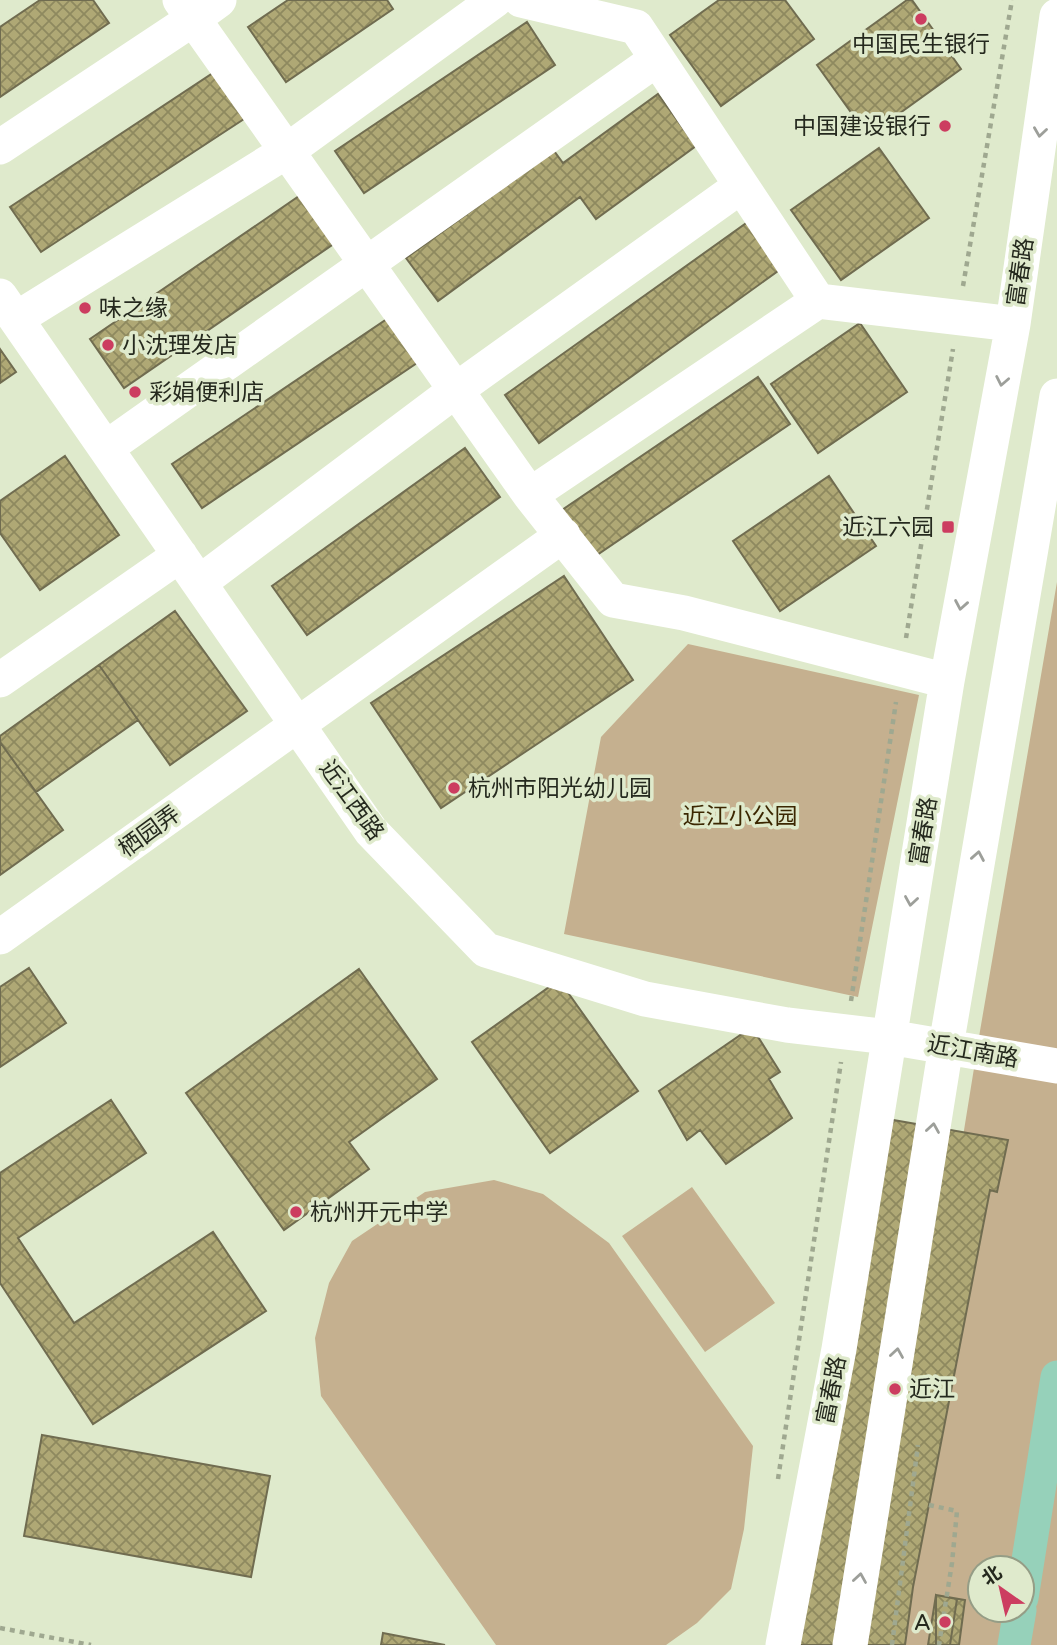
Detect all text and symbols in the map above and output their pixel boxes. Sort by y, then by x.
marker: 中国民生银行 [913,11,929,27]
place label: 中国民生银行 [852,31,990,59]
place label: 中国建设银行 [793,113,931,141]
marker: 中国建设银行 [937,118,953,134]
one-way arrow [1033,126,1048,138]
street label: 富春路 [1002,236,1040,308]
place label: 味之缘 [99,295,168,323]
marker: 味之缘 [77,300,93,316]
place label: 小沈理发店 [122,332,237,360]
marker: 小沈理发店 [100,337,116,353]
one-way arrow [996,375,1011,387]
place label: 彩娟便利店 [149,379,264,407]
marker: 彩娟便利店 [127,384,143,400]
place label: 近江六园 [842,514,934,542]
marker: 近江六园 [940,519,956,535]
one-way arrow [954,599,969,611]
street label: 近江西路 [313,755,390,846]
place label: 杭州市阳光幼儿园 [468,775,652,803]
marker: 杭州市阳光幼儿园 [446,780,462,796]
street label: 富春路 [905,795,943,867]
street label: 栖园弄 [113,800,186,863]
park label: 近江小公园 [683,803,798,831]
one-way arrow [970,850,985,862]
one-way arrow [904,896,919,907]
street label: 近江南路 [925,1030,1021,1074]
one-way arrow [925,1122,940,1134]
place label: 杭州开元中学 [310,1199,448,1227]
marker: 杭州开元中学 [288,1204,304,1220]
one-way arrow [889,1347,904,1359]
street label: 富春路 [812,1354,852,1427]
place label: 近江 [909,1376,955,1404]
marker: 近江 [887,1381,903,1397]
north arrow [966,1554,1036,1624]
text: 北 [978,1561,1006,1590]
one-way arrow [853,1572,868,1584]
place label: A [914,1609,931,1637]
marker: A [937,1614,953,1630]

